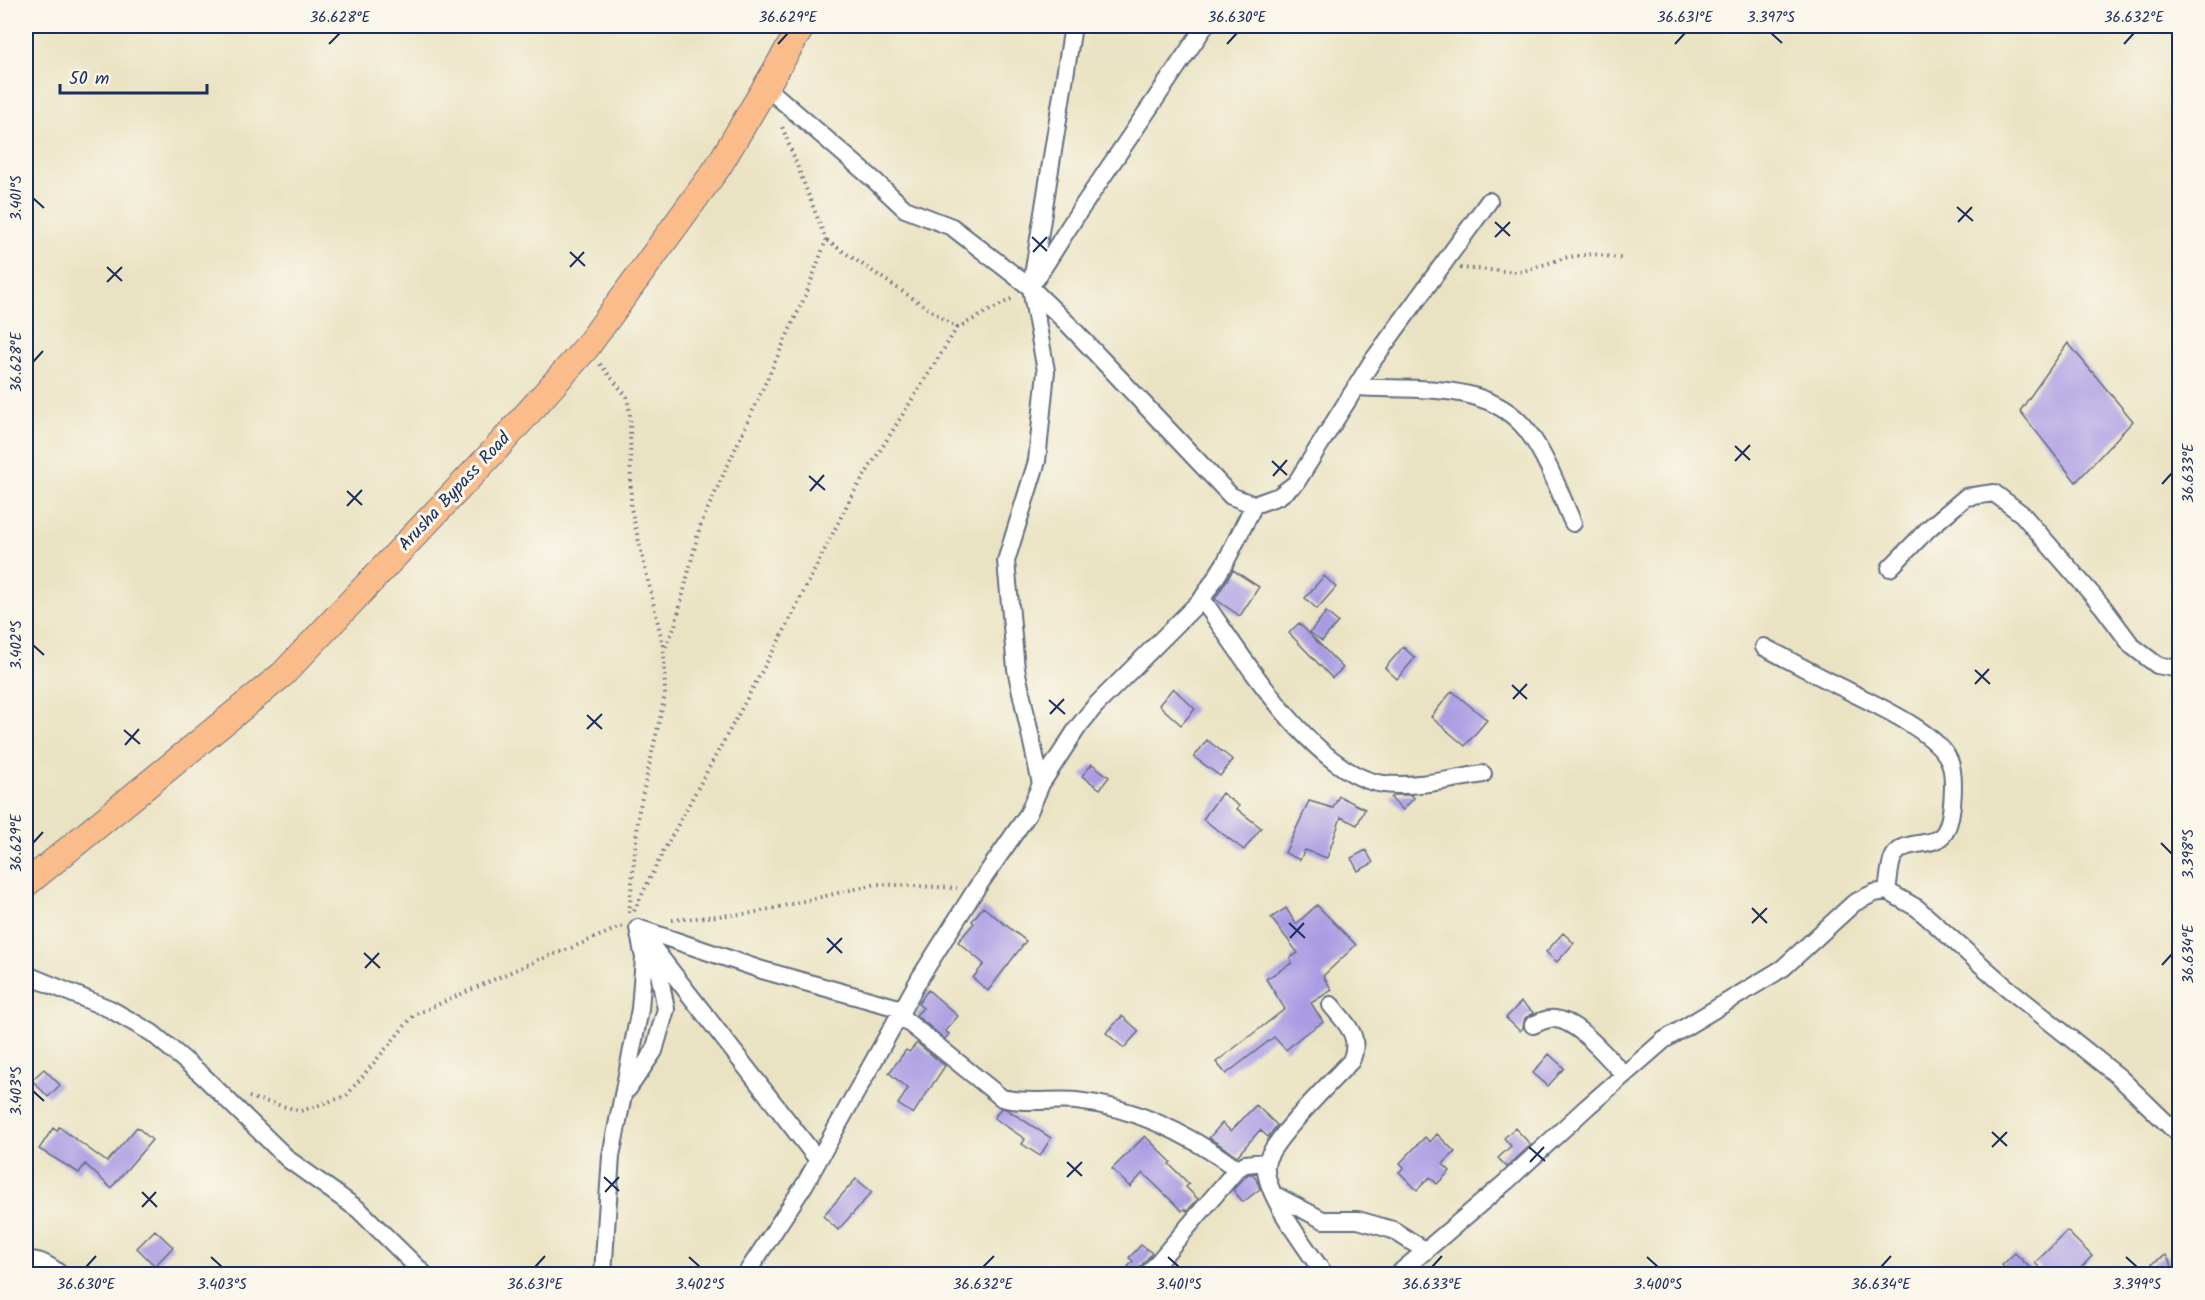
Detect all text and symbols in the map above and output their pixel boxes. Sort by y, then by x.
text: 36.628°E [310,6,371,30]
text: 36.629°E [759,6,819,30]
text: 36.630°E [1208,6,1268,30]
text: 36.631°E [1657,6,1714,30]
text: 3.397°S [1747,6,1795,30]
text: 36.632°E [2104,6,2165,30]
scale bar [60,57,207,95]
text: 50 m [69,65,109,94]
text: 3.401°S [5,175,29,221]
text: 36.628°E [5,331,29,392]
street label: Arusha Bypass Road [392,425,519,558]
text: 36.633°E [2177,442,2201,503]
text: 3.402°S [5,620,29,670]
text: 36.629°E [5,812,29,872]
text: 3.398°S [2177,829,2201,879]
text: 36.634°E [2177,923,2201,984]
text: 3.403°S [5,1066,29,1116]
text: 36.630°E [57,1273,117,1297]
text: 3.403°S [197,1273,247,1297]
text: 36.631°E [507,1273,564,1297]
text: 3.402°S [675,1273,725,1297]
text: 36.632°E [953,1273,1014,1297]
text: 3.401°S [1156,1273,1202,1297]
text: 36.633°E [1402,1273,1463,1297]
text: 3.400°S [1634,1273,1682,1297]
text: 36.634°E [1851,1273,1912,1297]
text: 3.399°S [2113,1273,2161,1297]

